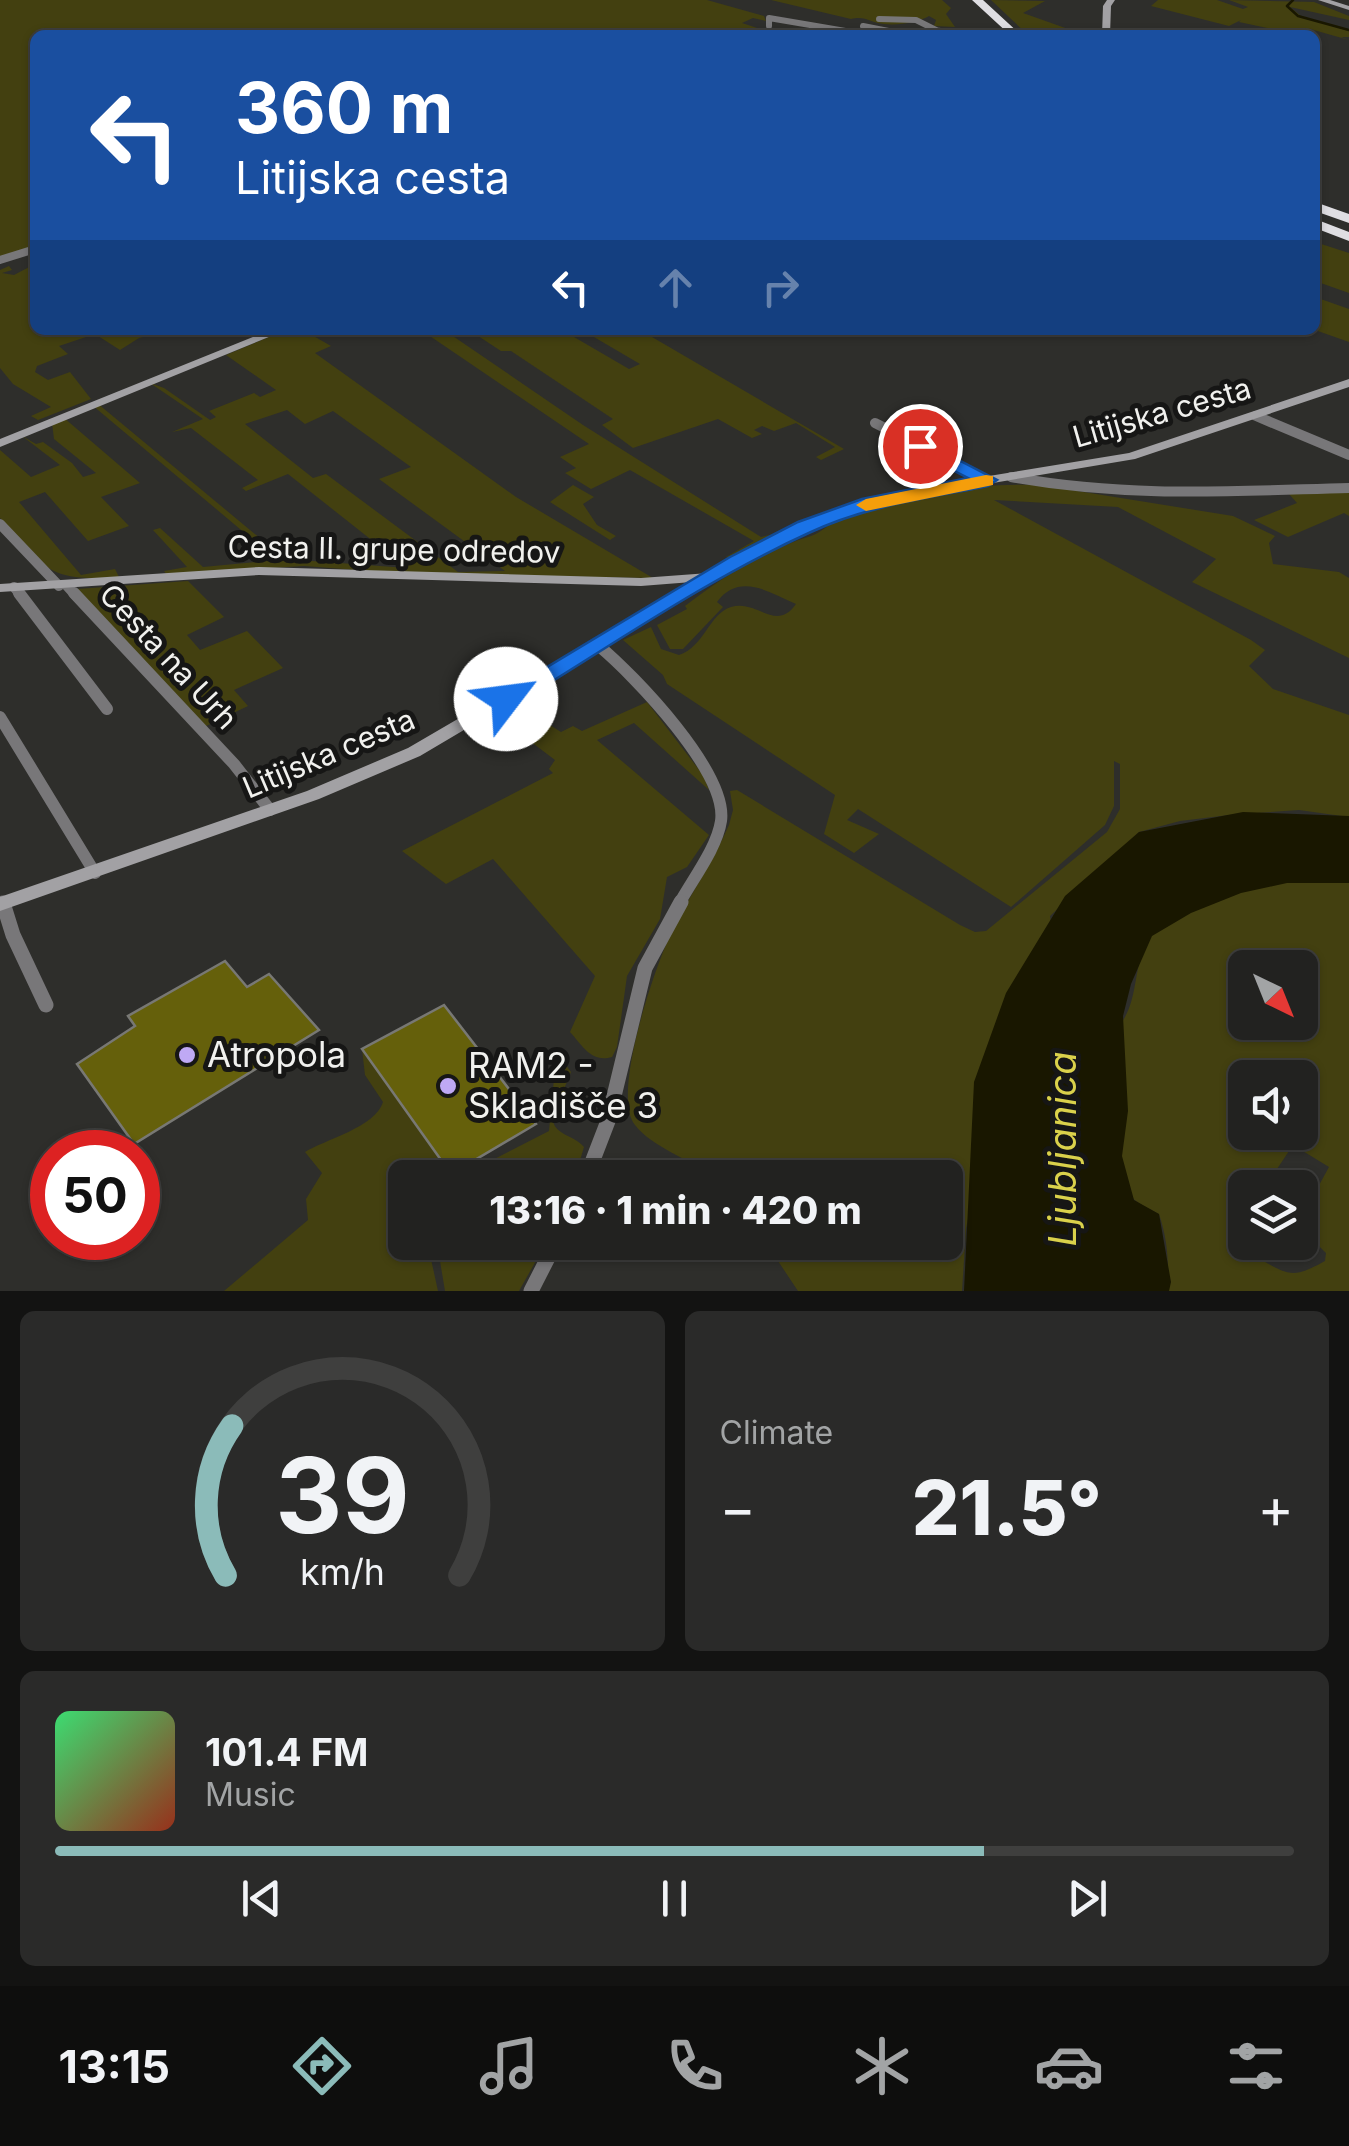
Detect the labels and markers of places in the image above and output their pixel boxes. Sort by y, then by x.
pin [878,404,963,489]
place label: Atropola [207,1033,346,1075]
marker: Atropola [176,1044,198,1066]
place label: RAM2 - Skladišče 3 [468,1044,658,1126]
marker: RAM2 - Skladišče 3 [437,1075,459,1097]

